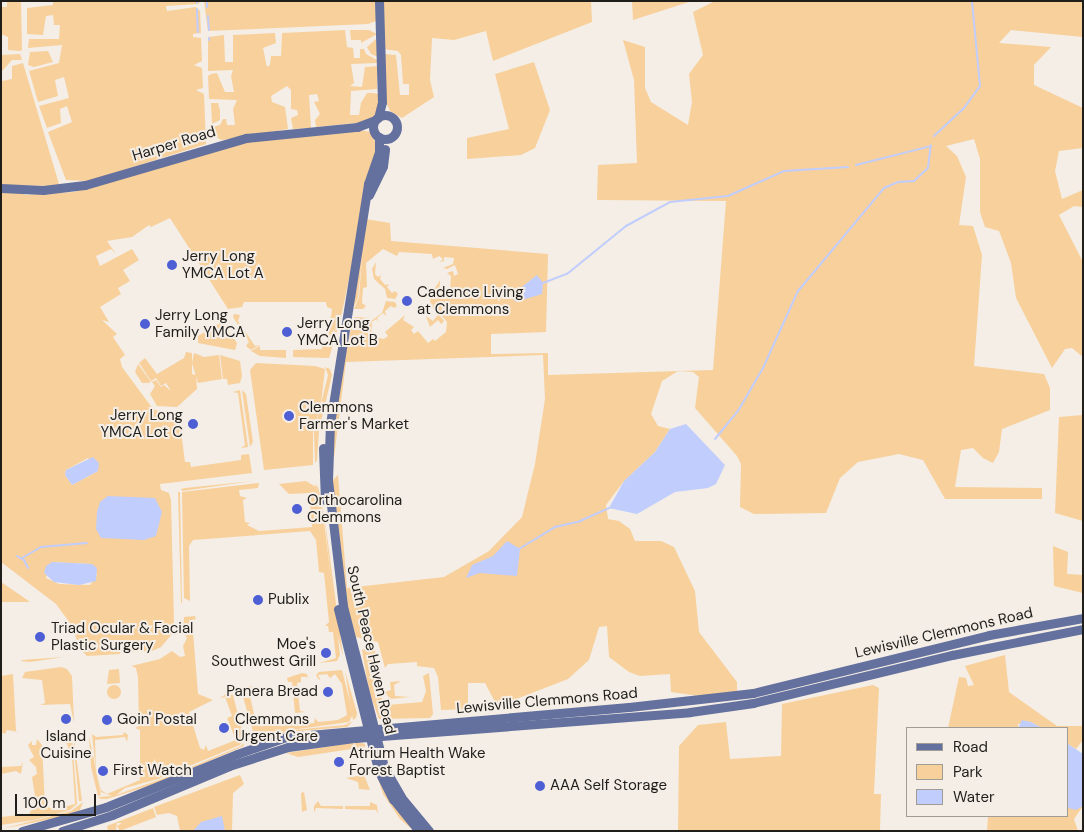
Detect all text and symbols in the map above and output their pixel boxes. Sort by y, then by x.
street label: Harper Road [130,123,218,165]
place label: Jerry Long YMCA Lot A [182,247,264,282]
marker: Jerry Long YMCA Lot A [166,259,178,271]
place label: Cadence Living at Clemmons [417,283,524,318]
marker: Cadence Living at Clemmons [401,295,413,307]
place label: Jerry Long Family YMCA [155,306,245,341]
place label: Jerry Long YMCA Lot B [297,314,378,349]
marker: Jerry Long Family YMCA [139,318,151,330]
marker: Jerry Long YMCA Lot B [281,326,293,338]
place label: Clemmons Farmer's Market [299,398,409,433]
place label: Jerry Long YMCA Lot C [100,406,183,441]
marker: Clemmons Farmer's Market [283,410,295,422]
marker: Jerry Long YMCA Lot C [187,418,199,430]
place label: Orthocarolina Clemmons [307,491,402,526]
marker: Orthocarolina Clemmons [291,503,303,515]
street label: South Peace Haven Road [343,564,399,736]
place label: Publix [268,591,309,609]
marker: Publix [252,594,264,606]
street label: Lewisville Clemmons Road [853,604,1035,662]
place label: Triad Ocular & Facial Plastic Surgery [51,619,193,654]
marker: Triad Ocular & Facial Plastic Surgery [33,630,47,644]
place label: Moe's Southwest Grill [211,635,316,670]
marker: Moe's Southwest Grill [320,647,332,659]
place label: Panera Bread [226,683,318,701]
street label: Lewisville Clemmons Road [456,684,638,718]
marker: Panera Bread [322,686,334,698]
place label: Clemmons Urgent Care [235,710,318,745]
place label: Goin' Postal [117,711,197,729]
marker: Island Cuisine [60,713,72,725]
marker: Goin' Postal [101,714,113,726]
marker: Clemmons Urgent Care [217,721,231,735]
place label: Island Cuisine [40,727,92,762]
legend [906,727,1069,817]
text: Road [953,737,988,757]
place label: Atrium Health Wake Forest Baptist [349,744,486,779]
marker: Atrium Health Wake Forest Baptist [333,756,345,768]
place label: First Watch [113,762,192,780]
text: Park [953,762,983,782]
marker: First Watch [97,765,109,777]
place label: AAA Self Storage [550,777,667,795]
marker: AAA Self Storage [534,780,546,792]
scale bar [18,784,99,816]
text: Water [953,787,994,807]
text: 100 m [23,793,66,813]

